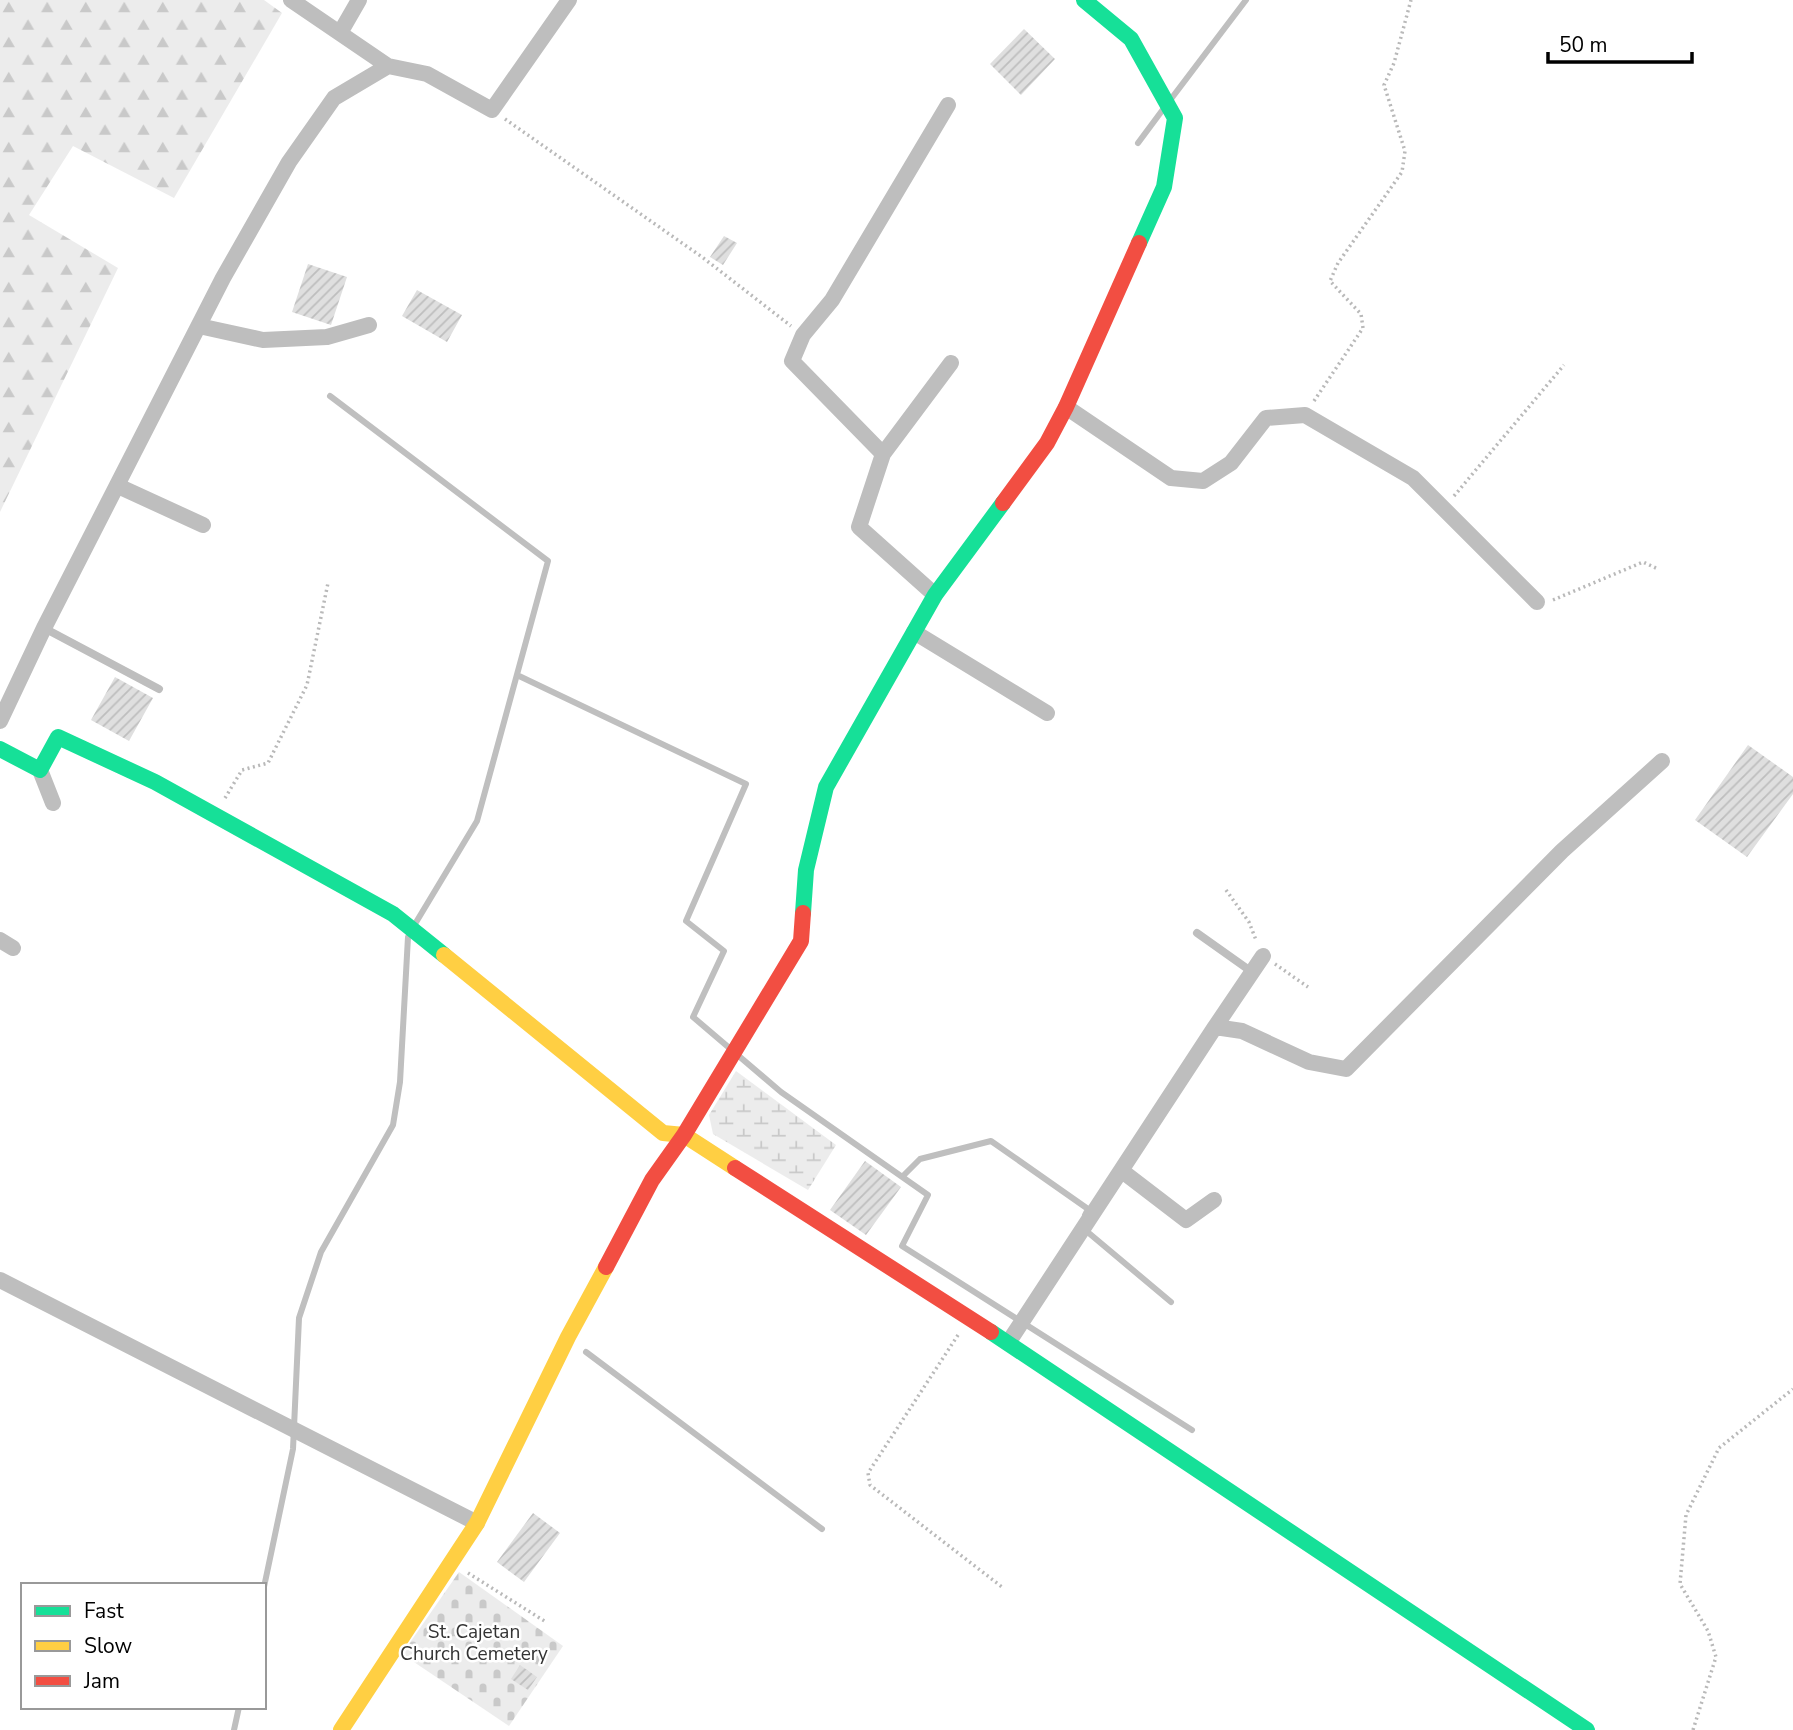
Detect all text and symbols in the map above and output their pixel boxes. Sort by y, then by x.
scale bar [1548,21,1692,65]
text: 50 m [1559,31,1608,59]
legend [21,1583,266,1709]
text: Fast [84,1597,124,1625]
park label: St. Cajetan Church Cemetery [400,1619,548,1667]
text: Slow [84,1632,133,1660]
text: Jam [83,1667,120,1695]

